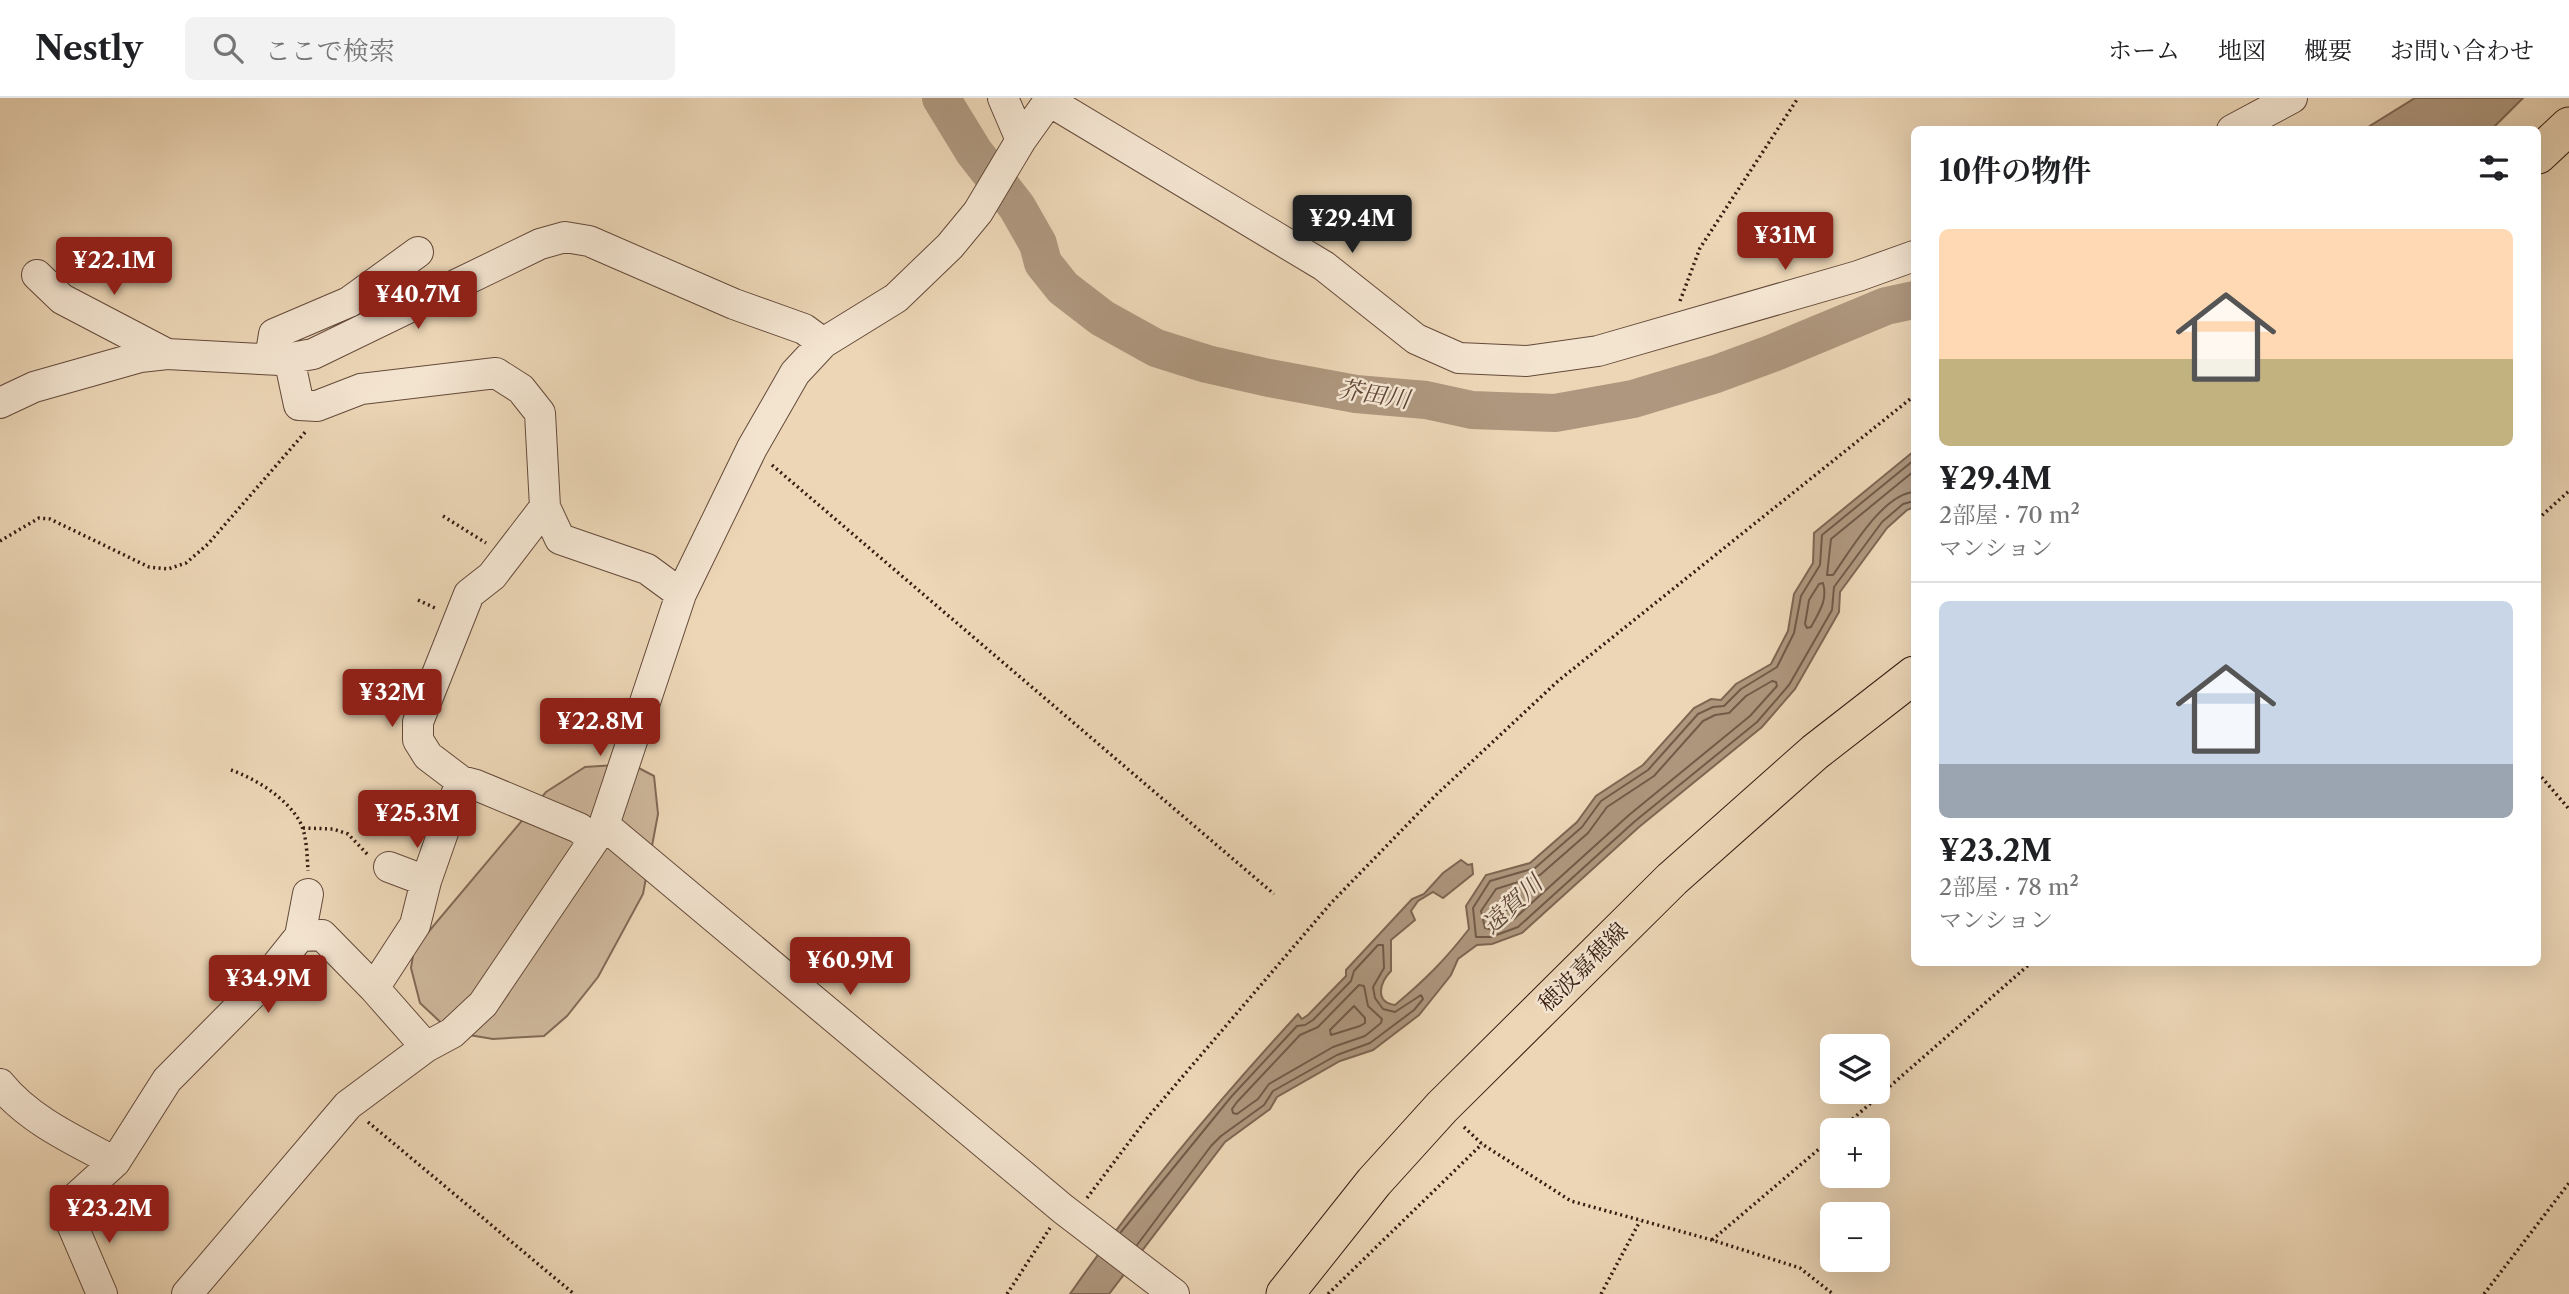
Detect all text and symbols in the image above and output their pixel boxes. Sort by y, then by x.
search box [185,17,675,80]
text: Nestly [35,28,143,69]
icon: search [209,29,247,67]
text: ここで検索 [265,35,395,67]
text: ホーム [2108,36,2180,65]
text: 地図 [2218,36,2266,65]
text: 概要 [2304,36,2352,65]
text: お問い合わせ [2390,36,2534,65]
icon: filters [2475,149,2513,187]
text: 10件の物件 [1939,152,2091,189]
pin: ¥29.4M [1295,195,1409,255]
text: ¥29.4M [1309,204,1395,232]
pin: ¥31M [1744,212,1826,272]
text: ¥31M [1753,221,1817,249]
pin: ¥22.1M [57,238,171,297]
text: ¥22.1M [72,246,156,274]
pin: ¥40.7M [361,272,475,331]
icon: home [2163,274,2289,400]
text: ¥40.7M [375,280,461,308]
water label: 芥田川 [1336,374,1415,414]
text: ¥29.4M [1939,460,2052,497]
text: 2部屋 · 70 m² [1939,501,2080,529]
text: マンション [1939,534,2053,562]
icon: home [2163,646,2289,772]
pin: ¥32M [351,670,433,729]
text: ¥32M [359,678,425,706]
pin: ¥22.8M [543,698,657,758]
text: ¥22.8M [556,707,644,735]
pin: ¥25.3M [360,790,474,850]
text: ¥25.3M [374,799,460,827]
text: ¥23.2M [1939,832,2052,869]
water label: 遠賀川 [1476,867,1550,939]
text: 2部屋 · 78 m² [1939,873,2079,901]
text: マンション [1939,906,2053,934]
street label: 穂波嘉穂線 [1532,916,1634,1018]
pin: ¥60.9M [793,937,907,997]
text: ¥60.9M [806,946,894,974]
pin: ¥34.9M [211,956,325,1015]
text: ¥34.9M [225,964,311,992]
map controls [1820,1034,1890,1272]
button: layers [1820,1034,1890,1104]
button: + [1820,1118,1890,1188]
pin: ¥23.2M [52,1186,166,1245]
text: ¥23.2M [66,1194,152,1222]
button: − [1820,1202,1890,1272]

